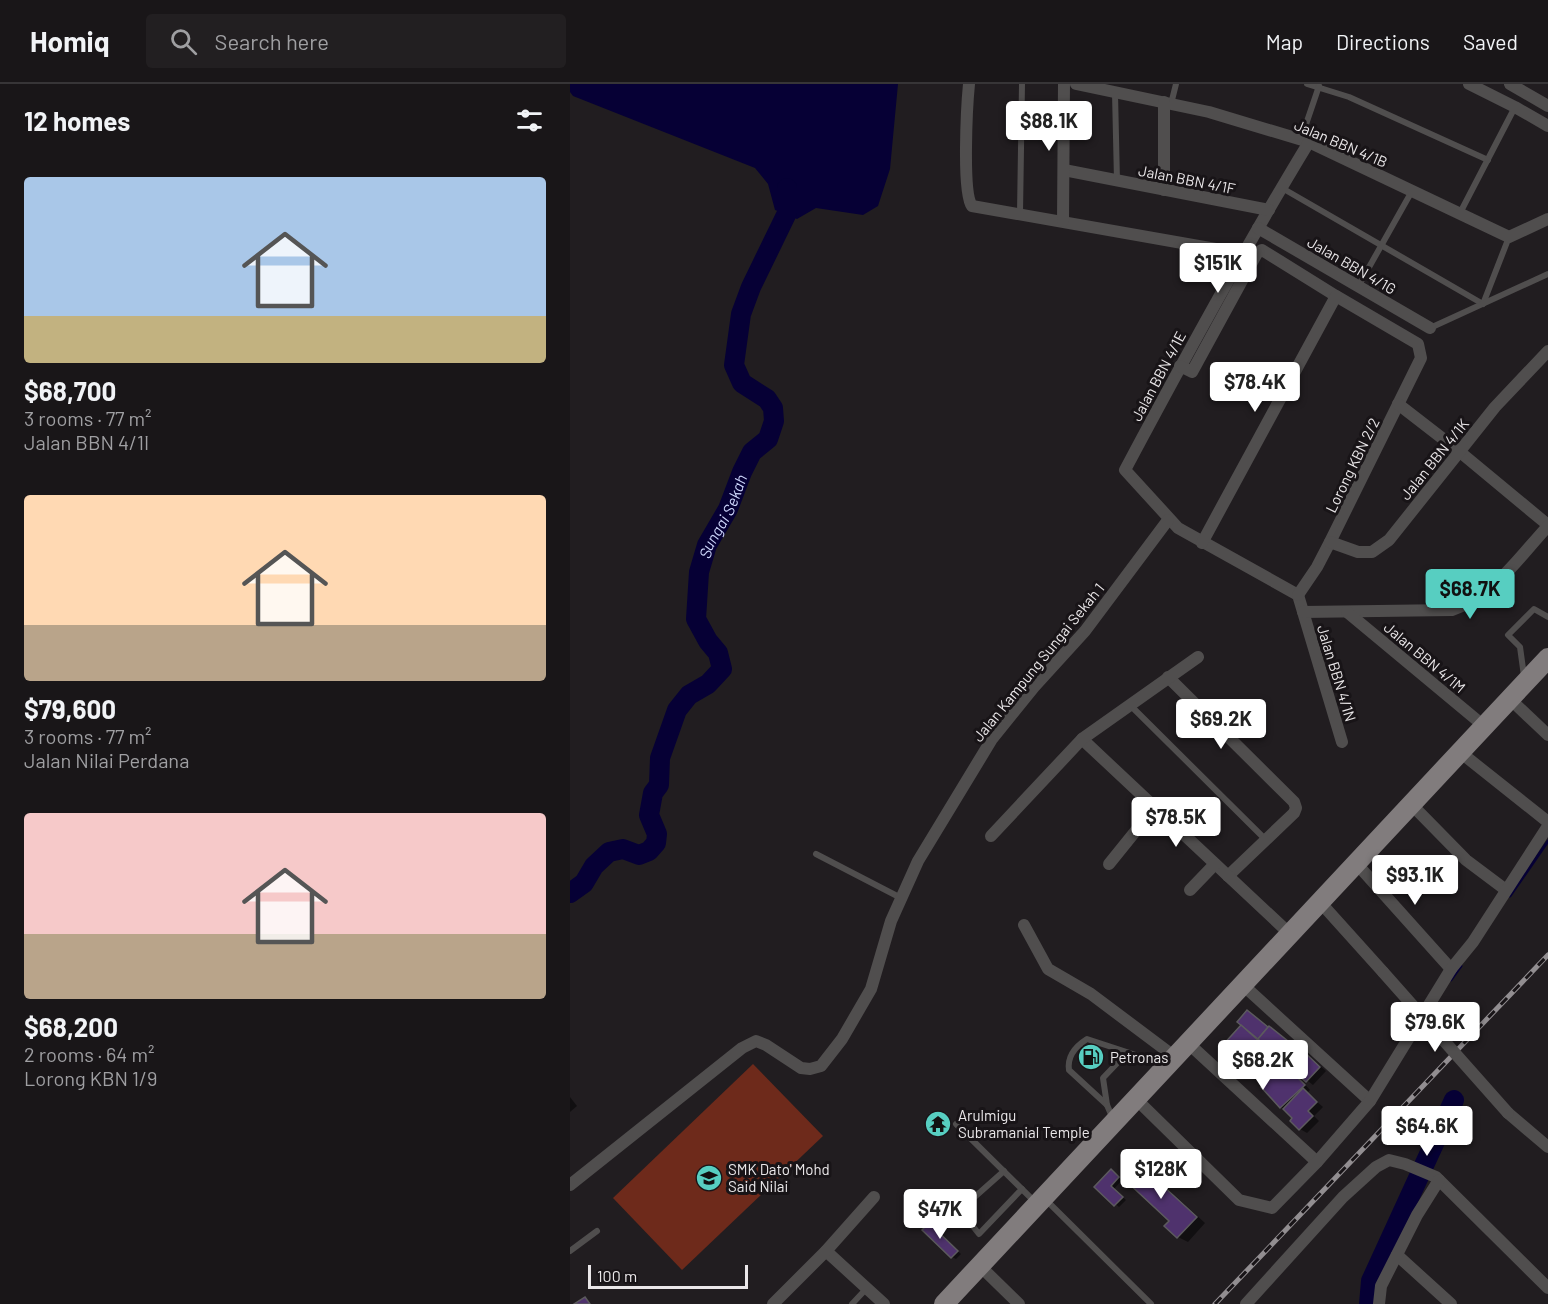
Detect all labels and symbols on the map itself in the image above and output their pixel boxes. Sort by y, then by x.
pin: $88.1K [1000,101,1098,152]
street label: Jalan BBN 4/1B [1292,115,1390,171]
street label: Jalan BBN 4/1F [1137,161,1238,197]
street label: Jalan BBN 4/1G [1305,232,1399,298]
pin: $151K [1176,243,1260,294]
street label: Jalan BBN 4/1E [1127,328,1189,424]
pin: $78.4K [1206,362,1304,413]
street label: Lorong KBN 2/2 [1321,415,1383,515]
street label: Jalan BBN 4/1K [1396,415,1472,503]
water label: Sungai Sekah [694,471,750,560]
pin: $68.7K [1421,569,1519,620]
street label: Jalan Kampung Sungai Sekah 1 [968,579,1108,745]
street label: Jalan BBN 4/1M [1381,618,1469,696]
street label: Jalan BBN 4/1N [1314,622,1360,724]
pin: $69.2K [1172,699,1270,750]
pin: $78.5K [1127,797,1225,848]
pin: $93.1K [1366,855,1464,906]
pin: $79.6K [1386,1002,1484,1053]
pin: $68.2K [1214,1040,1312,1091]
fuel station icon: Petronas [1076,1042,1106,1072]
place label: Petronas [1110,1048,1169,1066]
place label: Arulmigu Subramanial Temple [958,1106,1090,1141]
pin: $64.6K [1378,1106,1476,1157]
temple icon: Arulmigu Subramanial Temple [923,1109,953,1139]
pin: $128K [1119,1149,1203,1200]
place label: SMK Dato' Mohd Said Nilai [728,1160,830,1195]
school or university icon: SMK Dato' Mohd Said Nilai [694,1163,724,1193]
pin: $47K [904,1189,976,1240]
scale bar [588,1262,748,1290]

